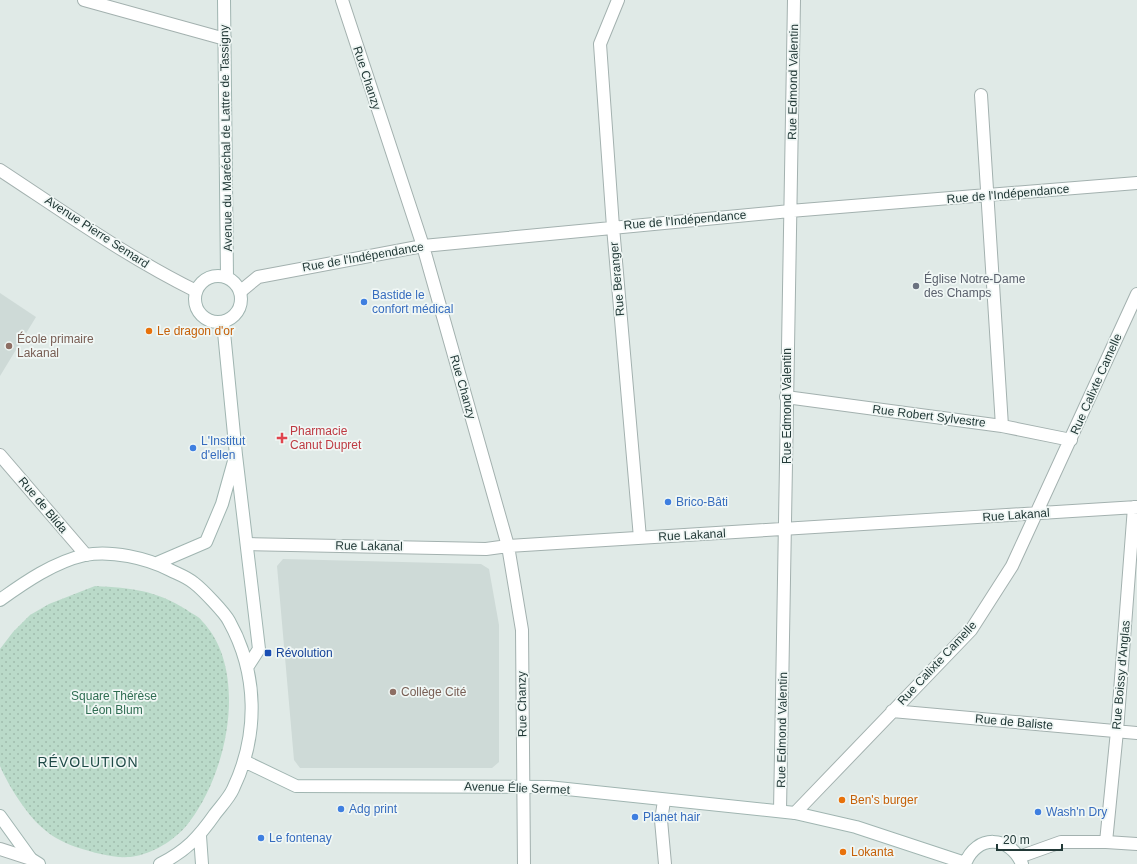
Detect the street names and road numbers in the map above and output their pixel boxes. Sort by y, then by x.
street label: Avenue du Maréchal de Lattre de Tassigny [217,24,235,252]
street label: Rue Edmond Valentin [785,24,801,140]
street label: Rue Chanzy [350,44,384,112]
street label: Rue de l'Indépendance [946,182,1070,206]
street label: Avenue Pierre Semard [42,193,152,271]
street label: Rue de l'Indépendance [623,208,747,232]
street label: Rue de l'Indépendance [301,239,425,275]
street label: Rue Beranger [607,241,627,317]
street label: Rue Calixte Camelle [1067,331,1125,437]
street label: Rue Edmond Valentin [780,348,794,464]
street label: Rue Chanzy [447,353,479,421]
street label: Rue Robert Sylvestre [872,402,987,430]
street label: Rue de Blida [16,474,71,536]
street label: Rue Lakanal [982,506,1050,524]
street label: Rue Lakanal [658,526,726,544]
street label: Rue Lakanal [335,538,403,554]
street label: Rue Calixte Camelle [895,618,980,708]
street label: Rue Boissy d'Anglas [1109,620,1133,730]
street label: Rue Chanzy [514,671,530,737]
street label: Rue Edmond Valentin [774,672,790,788]
street label: Rue de Baliste [975,712,1054,732]
street label: Avenue Élie Sermet [464,778,571,797]

